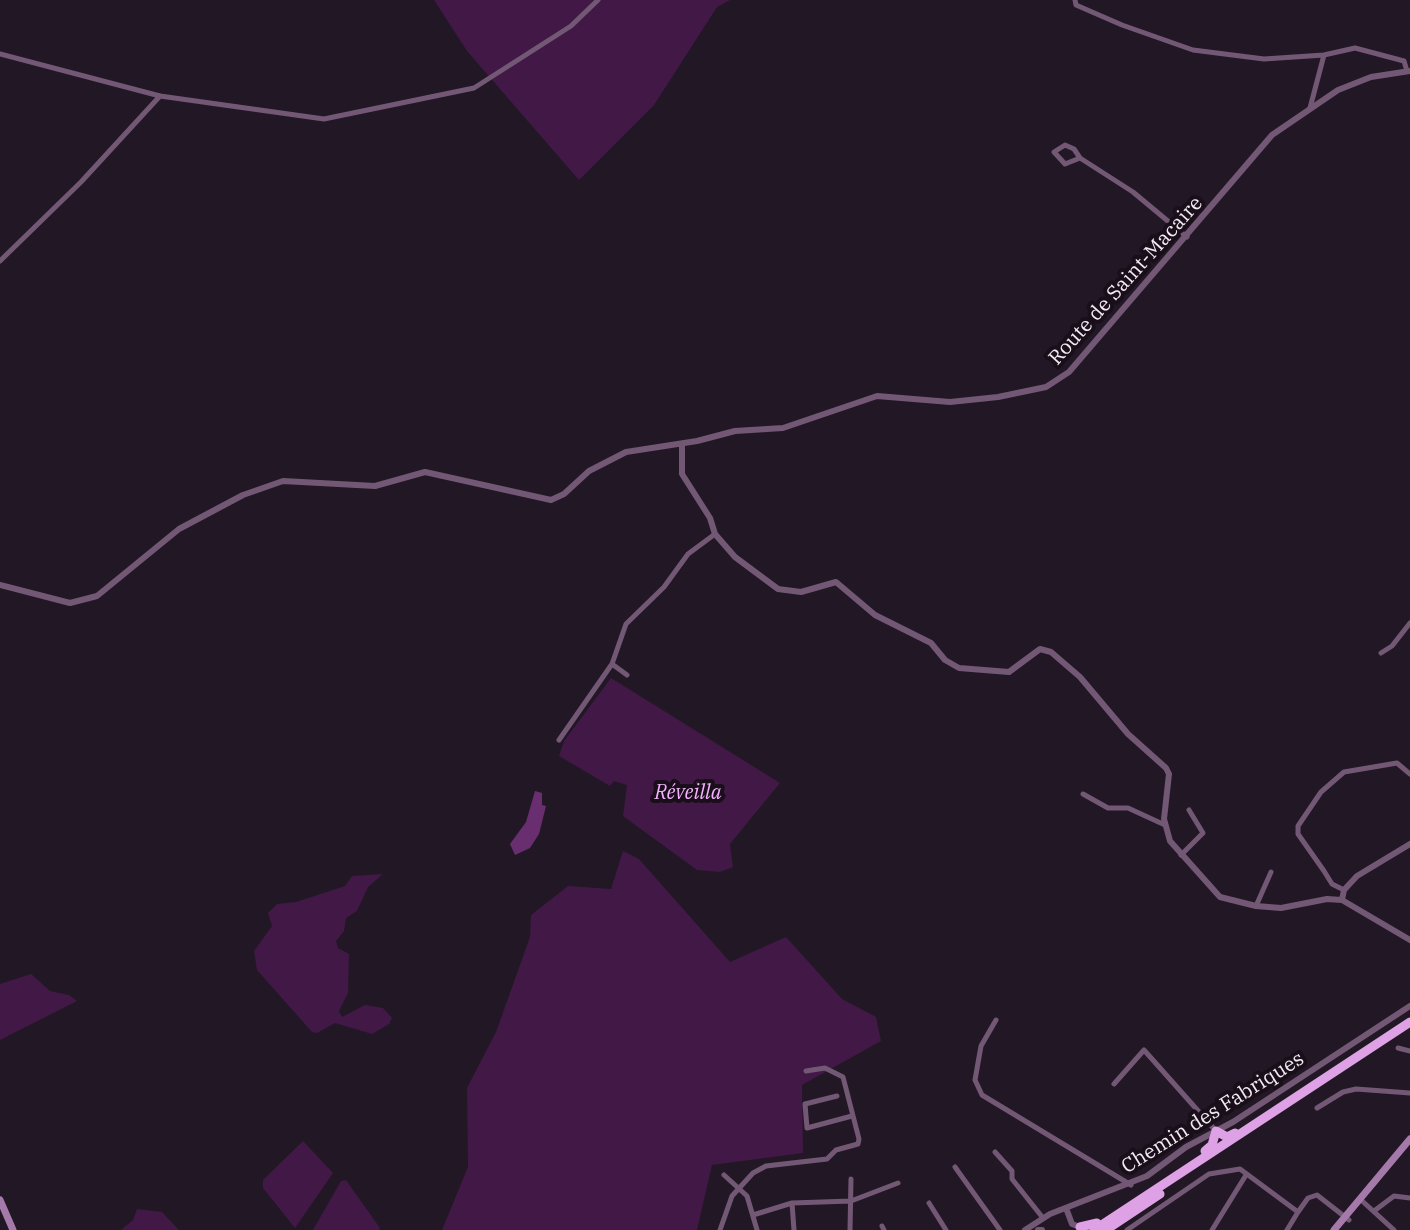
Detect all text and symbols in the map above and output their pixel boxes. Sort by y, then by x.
street label: Route de Saint-Macaire [1044,192,1208,370]
park label: Réveilla [654,781,722,805]
street label: Chemin des Fabriques [1117,1047,1309,1179]

